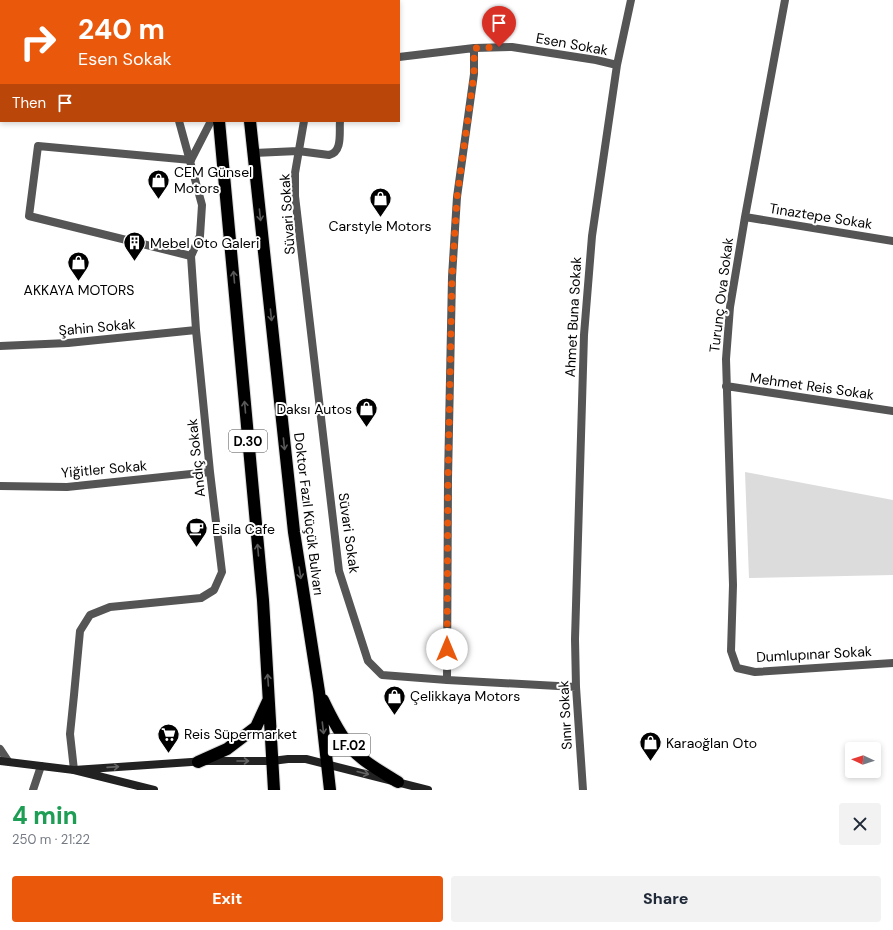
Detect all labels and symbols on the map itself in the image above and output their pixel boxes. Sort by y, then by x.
pin [482,6,516,47]
street label: Esen Sokak [535,29,609,59]
place label: CEM Günsel Motors [174,163,252,197]
shop icon: CEM Günsel Motors [145,167,171,200]
street label: Süvari Sokak [275,173,299,255]
shop icon: Carstyle Motors [367,185,393,218]
street label: Tınaztepe Sokak [768,199,874,233]
one-way arrow [256,209,264,222]
place label: Carstyle Motors [328,217,432,235]
building icon: Mebel Oto Galeri [122,230,148,263]
place label: Mebel Oto Galeri [150,234,259,252]
street label: Turunç Ova Sokak [705,237,737,353]
shop icon: AKKAYA MOTORS [66,249,92,282]
street label: Ahmet Buna Sokak [561,256,585,378]
one-way arrow [230,271,237,284]
place label: AKKAYA MOTORS [24,281,134,299]
one-way arrow [267,308,274,321]
street label: Şahin Sokak [58,315,136,339]
street label: Mehmet Reis Sokak [749,368,875,404]
shop icon: Daksı Autos [354,396,380,429]
place label: Daksı Autos [276,400,352,418]
one-way arrow [242,401,249,414]
street label: Andıç Sokak [183,418,209,498]
road number: D.30 [229,430,267,452]
street label: Doktor Fazıl Küçük Bulvarı [290,432,328,596]
one-way arrow [280,437,288,450]
street label: Yiğitler Sokak [60,456,148,482]
street label: Süvari Sokak [334,492,364,574]
cafe icon: Esila Cafe [183,516,209,549]
place label: Esila Cafe [212,520,275,538]
one-way arrow [254,544,262,557]
one-way arrow [296,566,304,579]
position arrow [426,628,468,670]
street label: Dumlupınar Sokak [756,642,872,666]
one-way arrow [264,674,271,687]
street label: Sınır Sokak [554,680,576,750]
shop icon: Çelikkaya Motors [382,683,408,716]
place label: Çelikkaya Motors [410,687,520,705]
supermarket icon: Reis Süpermarket [155,721,181,754]
one-way arrow [319,721,327,734]
place label: Reis Süpermarket [184,725,297,743]
shop icon: Karaoğlan Oto [637,730,663,763]
road number: LF.02 [328,734,370,756]
place label: Karaoğlan Oto [666,734,757,752]
north arrow [845,742,881,778]
one-way arrow [236,757,249,765]
one-way arrow [106,764,119,771]
one-way arrow [356,770,369,778]

